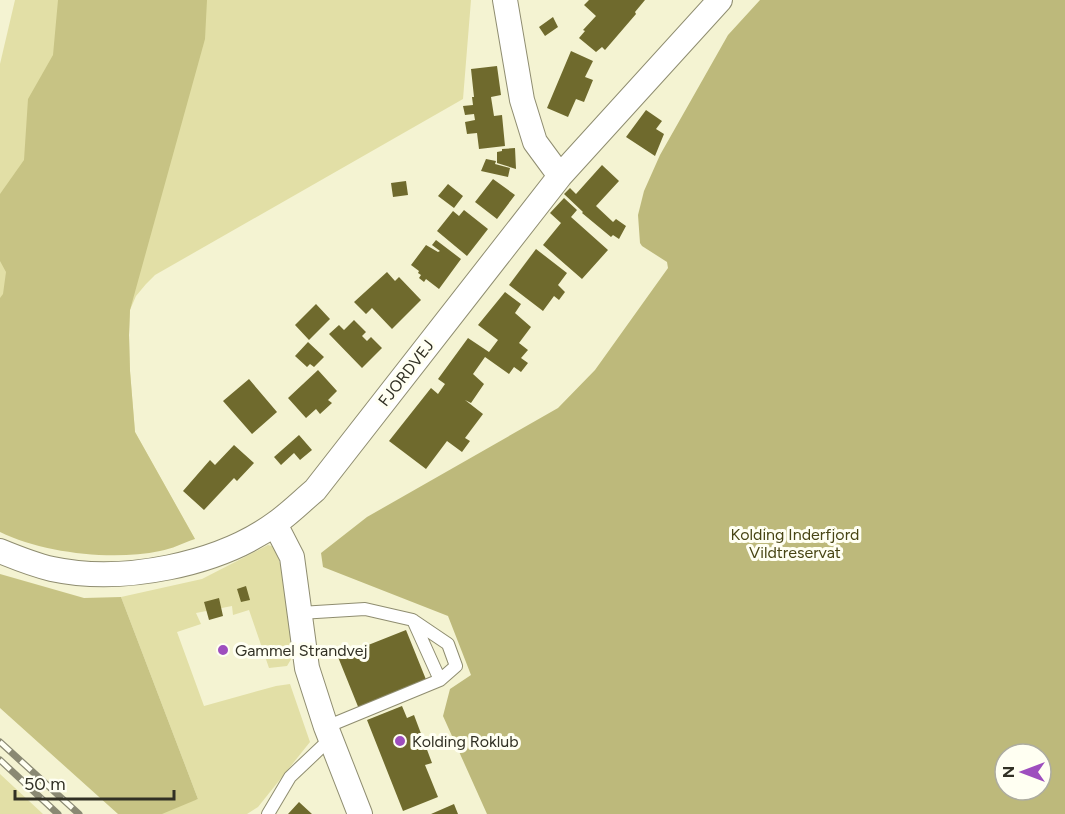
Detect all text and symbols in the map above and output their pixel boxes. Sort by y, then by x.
street label: FJORDVEJ [374,336,438,410]
park label: Kolding Inderfjord Vildtreservat [731,525,859,562]
place label: Gammel Strandvej [235,641,368,660]
marker: Gammel Strandvej [216,643,230,657]
place label: Kolding Roklub [412,732,519,751]
marker: Kolding Roklub [393,734,407,748]
north arrow [993,742,1053,802]
scale bar [15,763,174,801]
text: N [999,766,1018,778]
text: 50 m [24,773,66,795]

